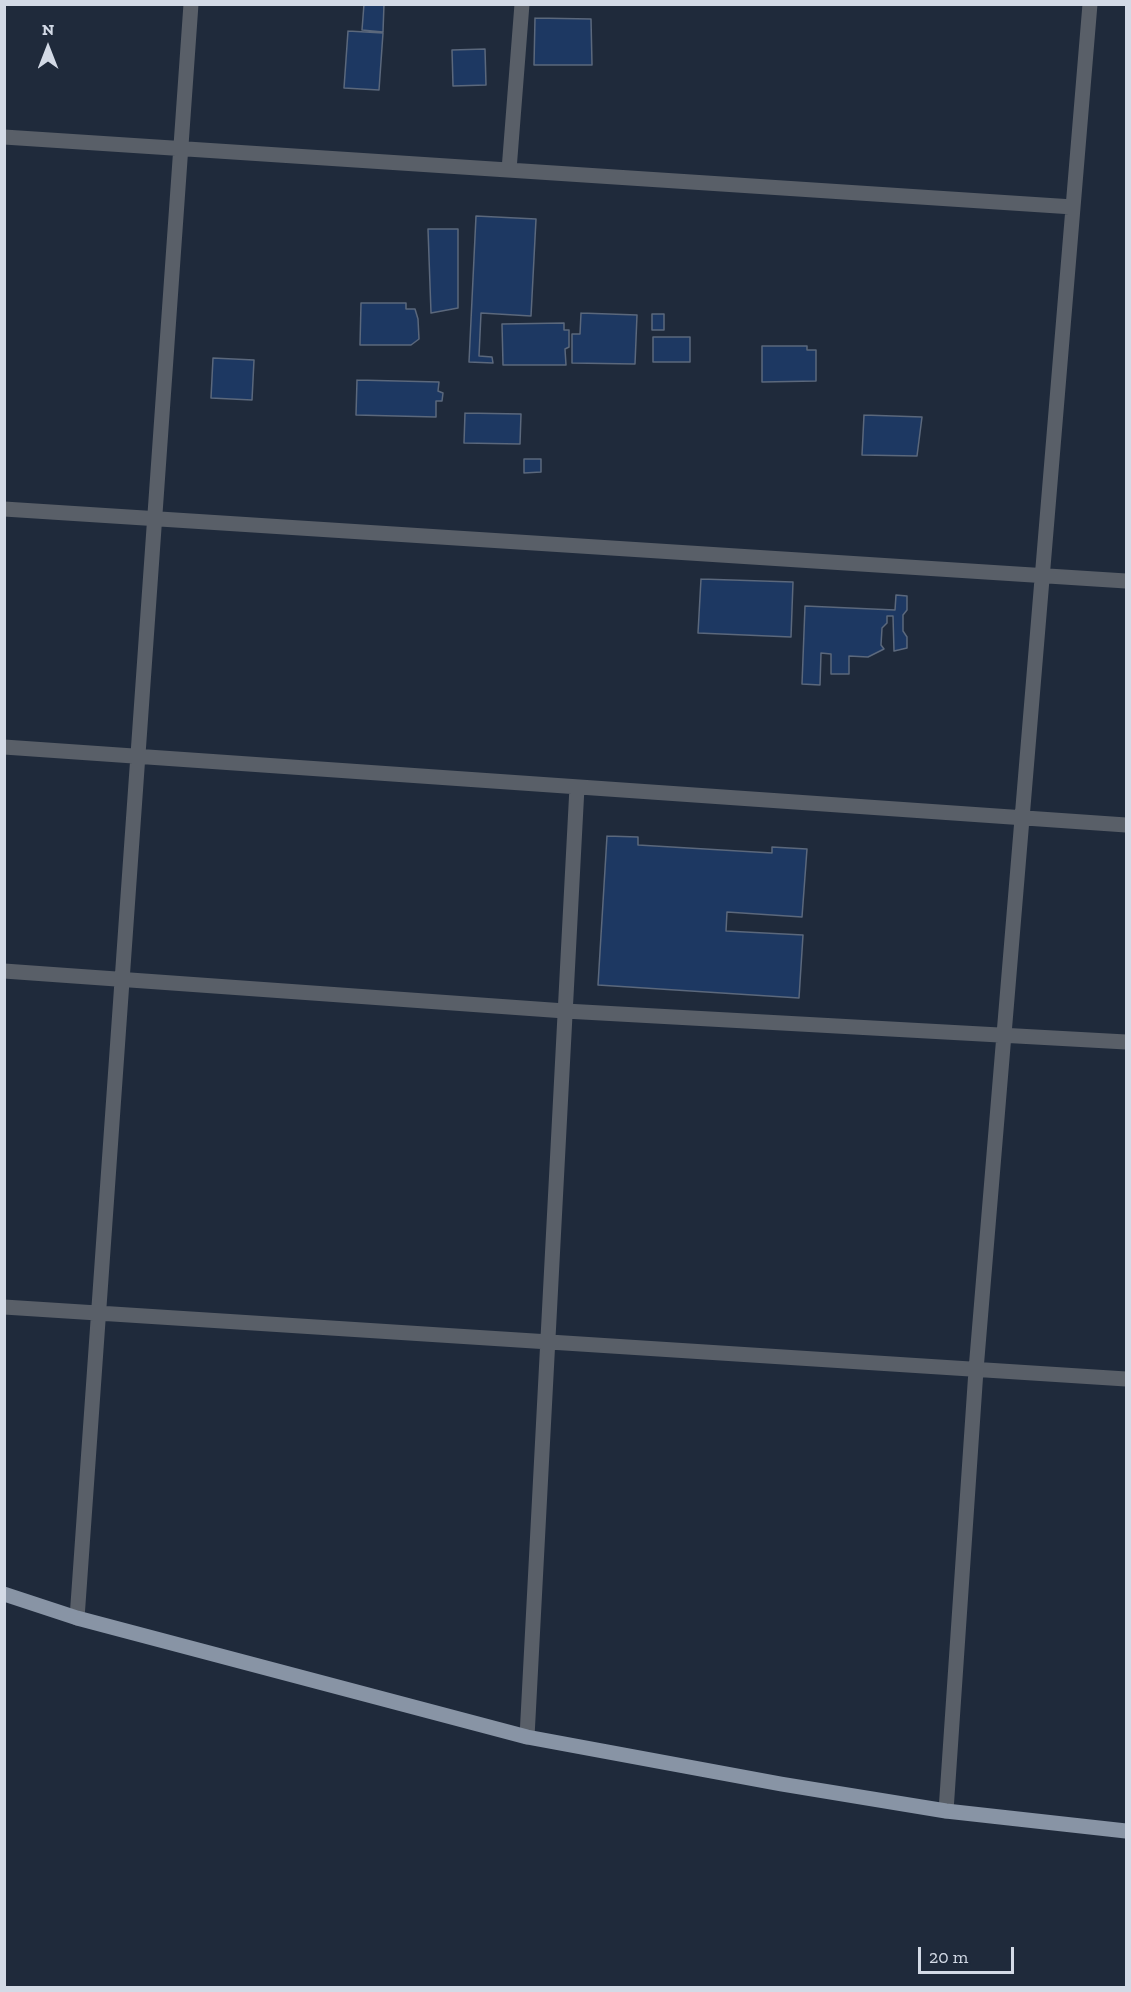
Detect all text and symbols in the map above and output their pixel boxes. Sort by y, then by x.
north arrow [18,18,78,78]
text: N [42,20,54,39]
scale bar [921,1935,1017,1973]
text: 20 m [929,1946,968,1968]

